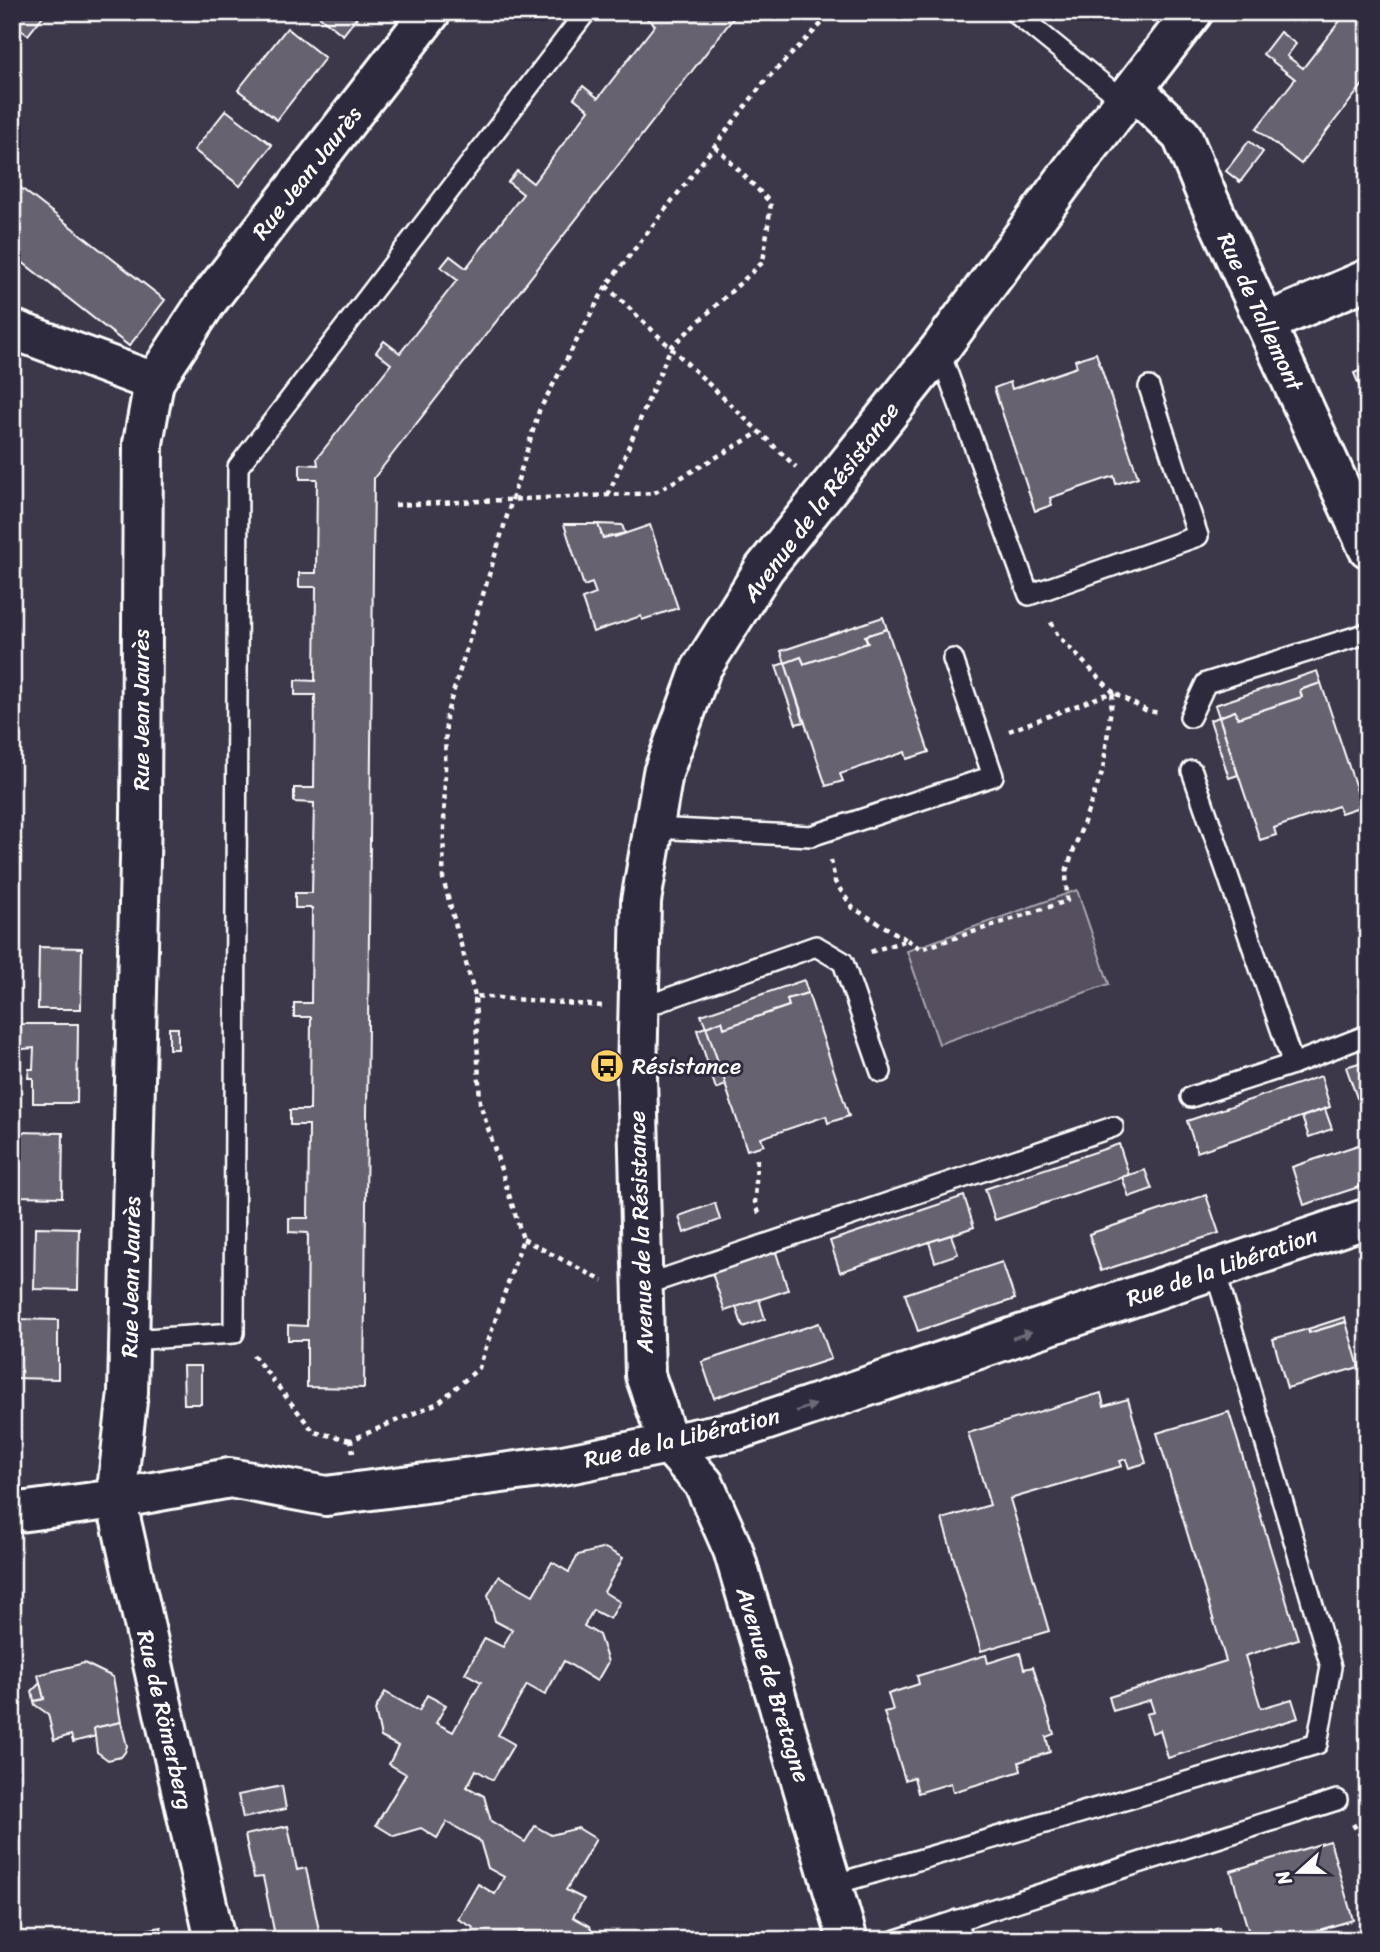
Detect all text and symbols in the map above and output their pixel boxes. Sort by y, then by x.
street label: Rue Jean Jaurès [241,96,373,249]
street label: Rue de Tallemont [1205,226,1315,400]
street label: Avenue de la Résistance [731,393,911,612]
street label: Rue Jean Jaurès [121,629,162,791]
place label: Résistance [632,1046,741,1087]
bus stop icon: Résistance [588,1047,626,1085]
street label: Avenue de la Résistance [616,1110,666,1355]
street label: Rue Jean Jaurès [109,1195,153,1358]
street label: Rue de la Libération [1121,1215,1324,1319]
one-way arrow [1011,1329,1032,1340]
street label: Rue de la Libération [580,1395,785,1480]
one-way arrow [796,1402,817,1413]
street label: Avenue de Bretagne [723,1581,822,1788]
street label: Rue de Römerberg [124,1626,206,1814]
north arrow [1264,1836,1334,1906]
text: N [1266,1865,1302,1891]

